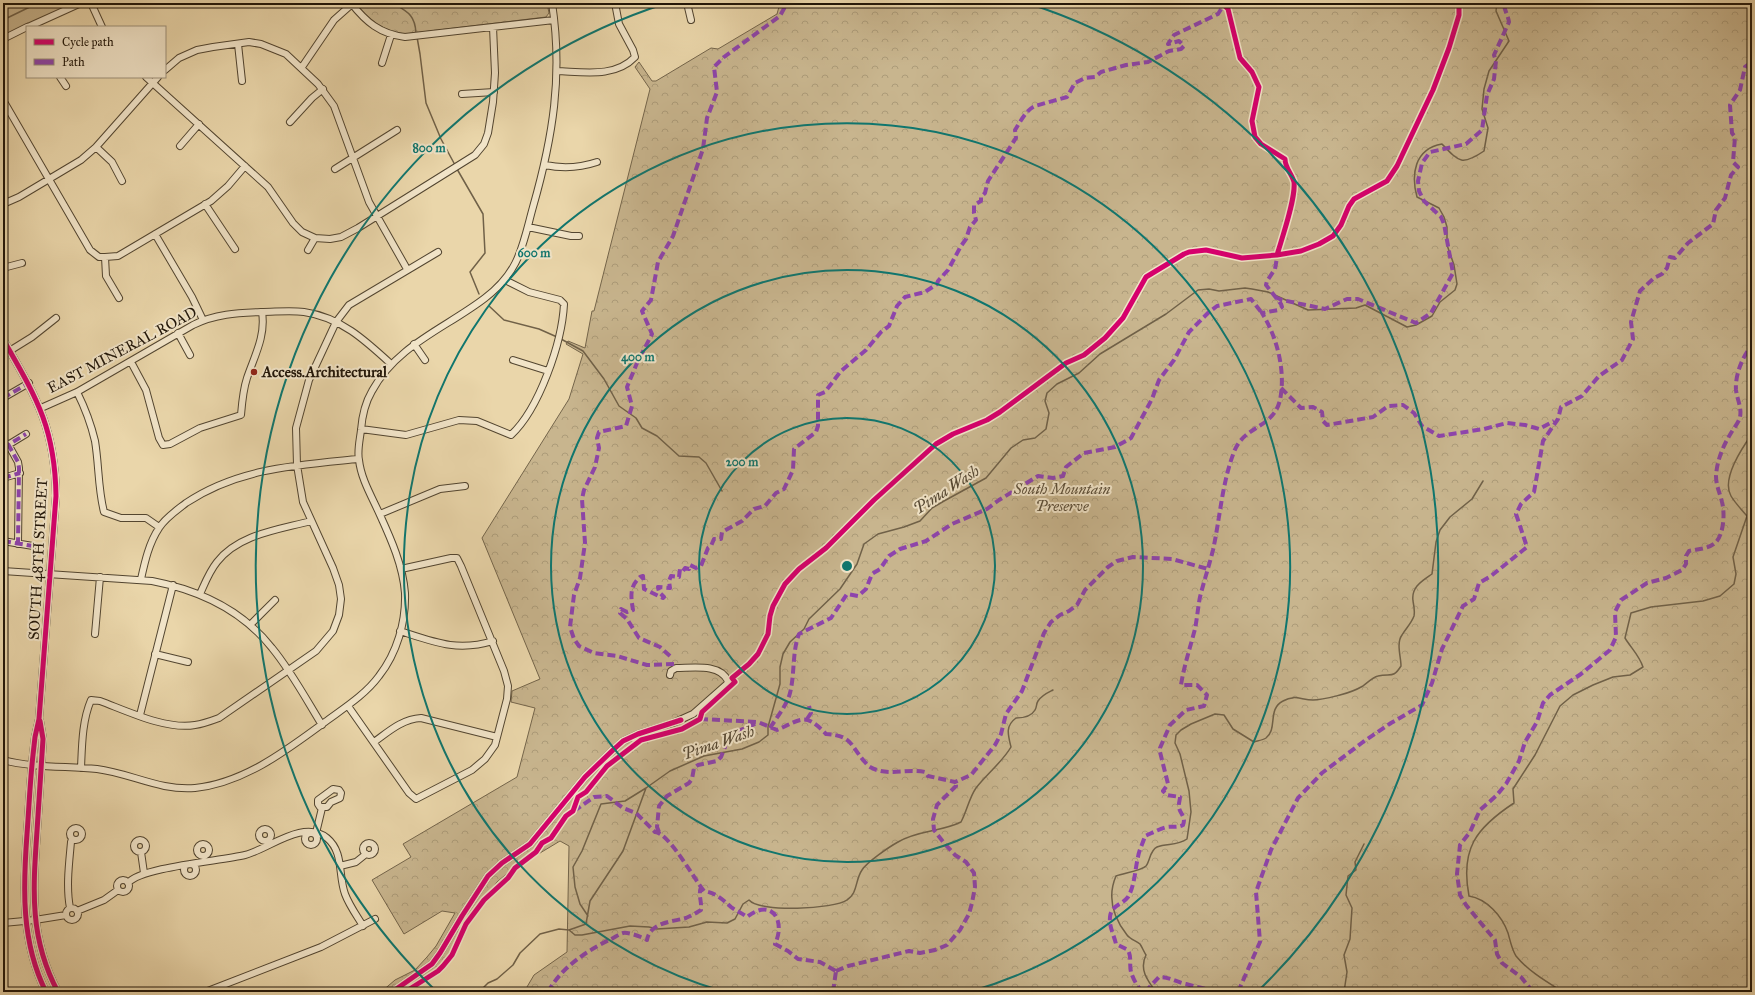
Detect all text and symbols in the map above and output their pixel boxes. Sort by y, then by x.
legend [26,26,166,78]
text: Cycle path [62,35,114,49]
text: Path [62,55,85,69]
text: 800 m [412,141,446,155]
text: 600 m [518,246,551,260]
street label: EAST MINERAL ROAD [44,303,200,397]
text: 400 m [621,350,656,365]
place label: Access.Architectural [261,363,388,381]
marker: Access.Architectural [249,367,259,377]
text: 200 m [726,455,759,469]
water label: Pima Wash [910,461,983,518]
street label: SOUTH 48TH STREET [25,477,51,641]
park label: South Mountain Preserve [1013,480,1111,515]
centre of rings [840,559,854,573]
water label: Pima Wash [680,721,757,764]

